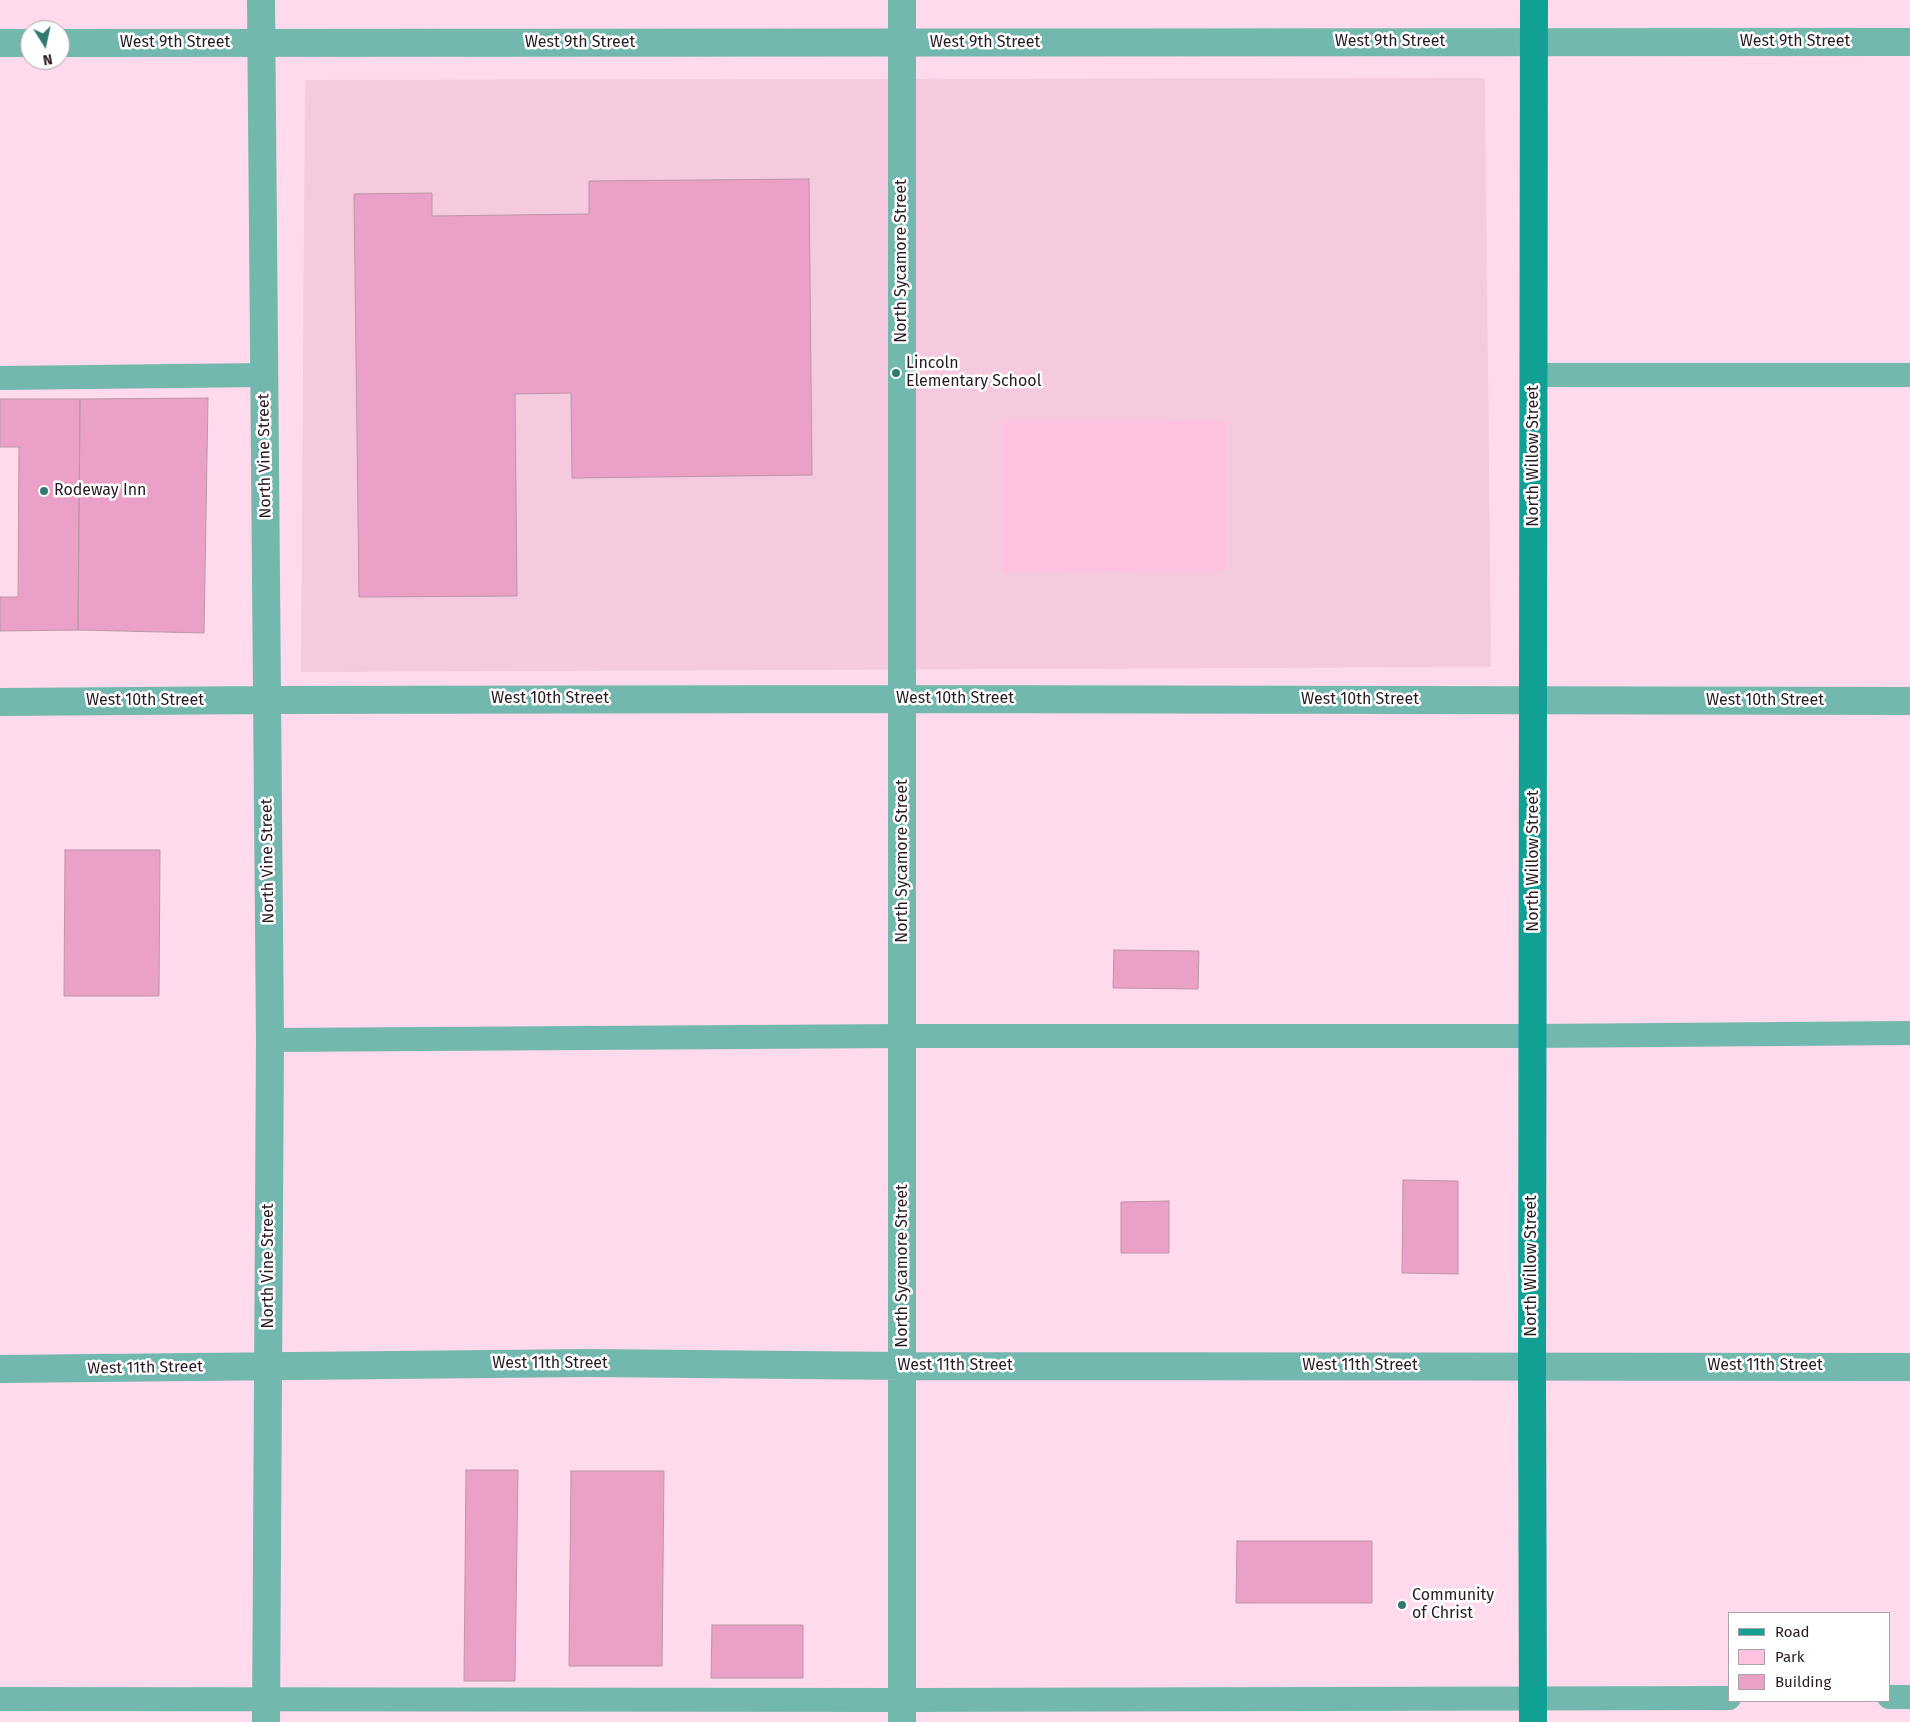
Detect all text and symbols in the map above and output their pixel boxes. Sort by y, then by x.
north arrow [20,20,70,70]
street label: West 9th Street [1335,32,1445,52]
street label: West 9th Street [1740,32,1850,52]
street label: West 9th Street [120,33,230,53]
street label: West 9th Street [525,33,635,53]
street label: West 9th Street [930,33,1040,53]
text: N [41,50,54,68]
street label: North Sycamore Street [892,179,912,343]
place label: Lincoln Elementary School [906,354,1041,392]
marker: Lincoln Elementary School [890,367,902,379]
street label: North Willow Street [1524,385,1544,527]
street label: North Vine Street [254,393,276,519]
place label: Rodeway Inn [54,481,146,501]
marker: Rodeway Inn [38,485,50,497]
street label: West 10th Street [491,689,609,709]
street label: West 10th Street [896,689,1014,709]
street label: West 10th Street [1301,690,1419,710]
street label: West 10th Street [86,691,204,711]
street label: West 10th Street [1706,691,1824,711]
street label: North Sycamore Street [893,779,913,943]
street label: North Willow Street [1524,790,1544,932]
street label: North Vine Street [257,798,279,924]
street label: North Sycamore Street [893,1184,913,1348]
street label: North Willow Street [1522,1195,1542,1337]
street label: North Vine Street [259,1204,279,1328]
street label: West 11th Street [492,1354,608,1374]
street label: West 11th Street [897,1356,1013,1376]
street label: West 11th Street [1302,1356,1418,1376]
street label: West 11th Street [1707,1356,1823,1376]
street label: West 11th Street [87,1357,203,1379]
place label: Community of Christ [1412,1586,1494,1624]
marker: Community of Christ [1396,1599,1408,1611]
legend [1728,1612,1890,1702]
text: Road [1775,1623,1810,1641]
text: Park [1775,1648,1805,1666]
text: Building [1775,1673,1831,1691]

